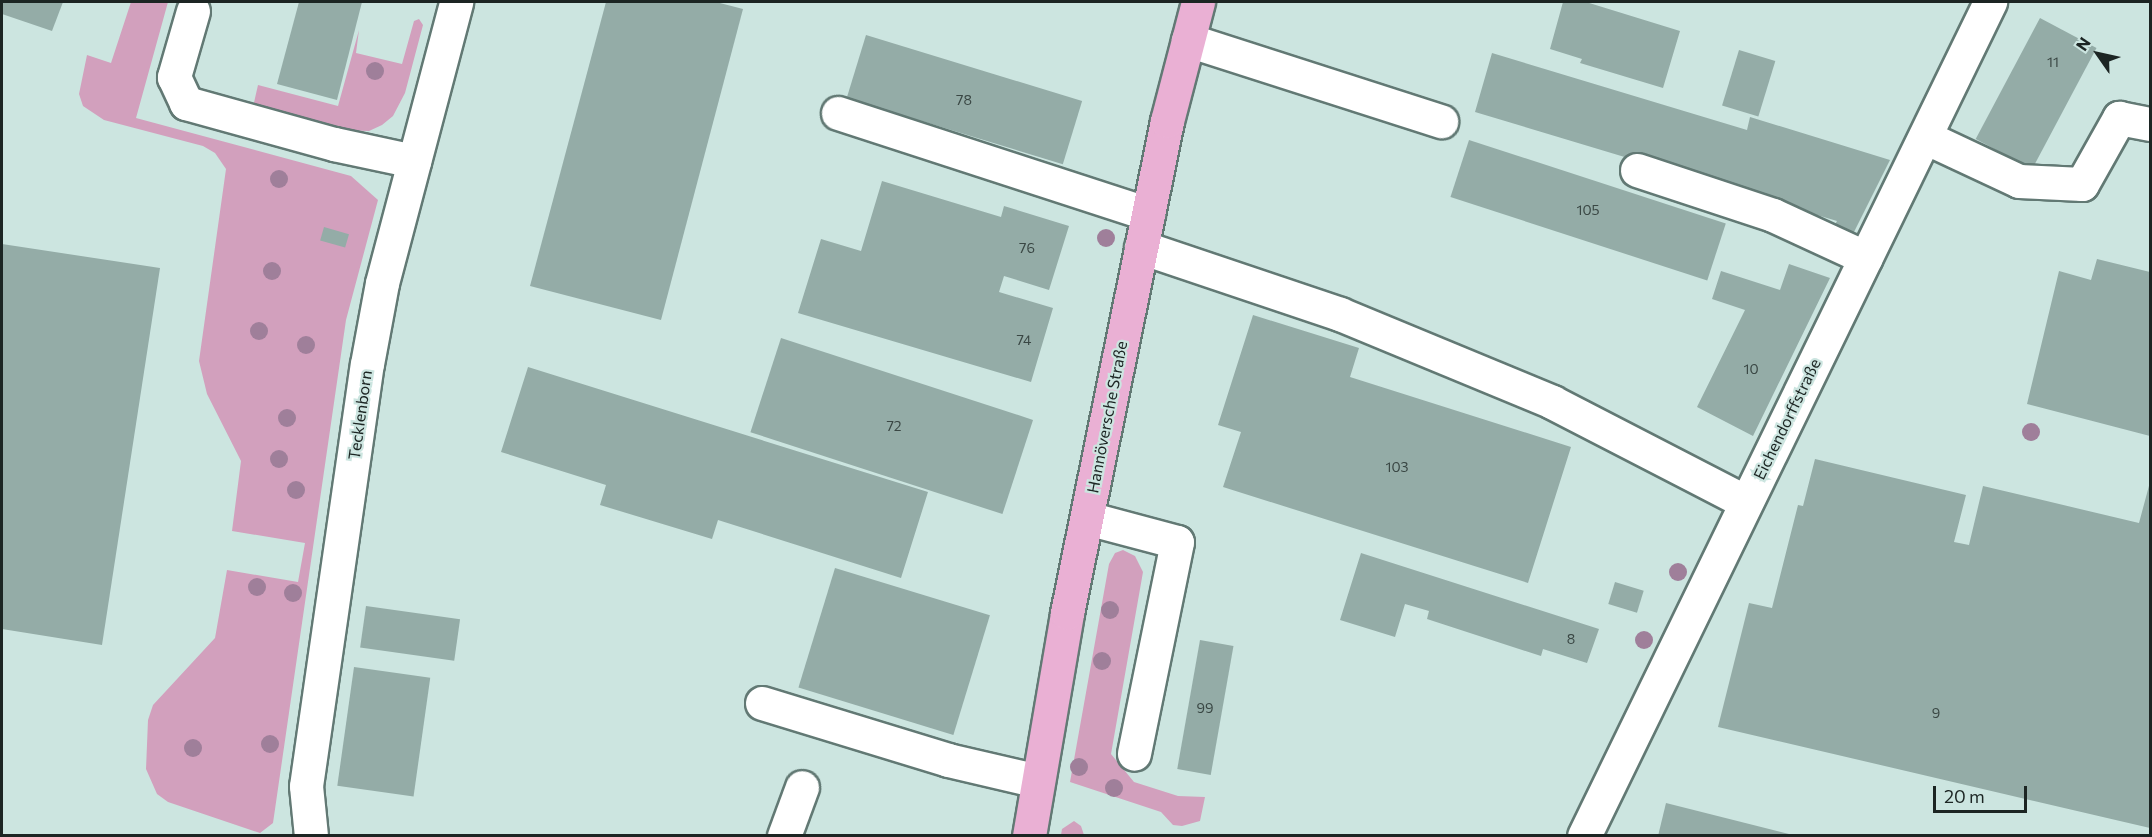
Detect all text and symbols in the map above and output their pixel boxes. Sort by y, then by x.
north arrow [2068,24,2128,84]
text: N [2071,33,2094,54]
house number: 11 [2047,54,2059,70]
house number: 78 [956,92,972,108]
house number: 105 [1576,202,1600,218]
house number: 76 [1019,240,1035,256]
house number: 74 [1017,332,1031,348]
street label: Hannöversche Straße [1083,339,1131,495]
street label: Eichendorffstraße [1749,355,1825,483]
house number: 10 [1743,361,1759,377]
street label: Tecklenborn [344,369,376,461]
house number: 72 [886,418,902,434]
house number: 103 [1385,459,1409,475]
house number: 8 [1567,631,1575,647]
house number: 99 [1197,700,1213,716]
house number: 9 [1932,705,1940,721]
scale bar [1936,774,2030,812]
text: 20 m [1944,785,1985,807]

